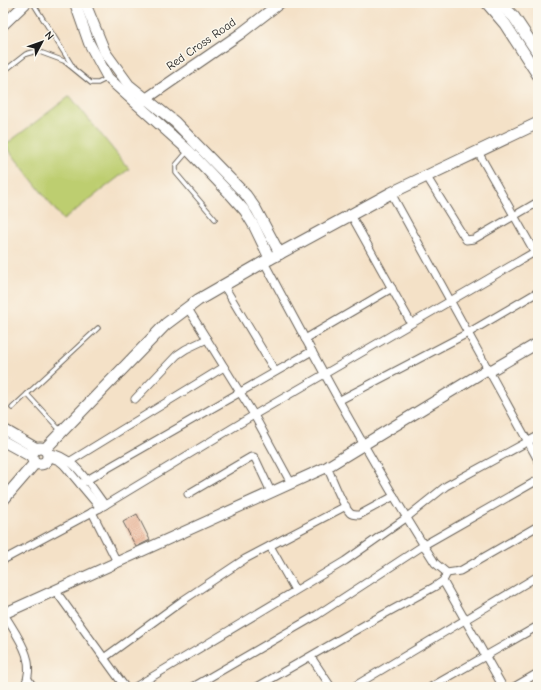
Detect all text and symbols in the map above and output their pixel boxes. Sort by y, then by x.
street label: Red Cross Road [164,15,238,73]
north arrow [22,22,62,62]
text: N [42,29,56,43]

